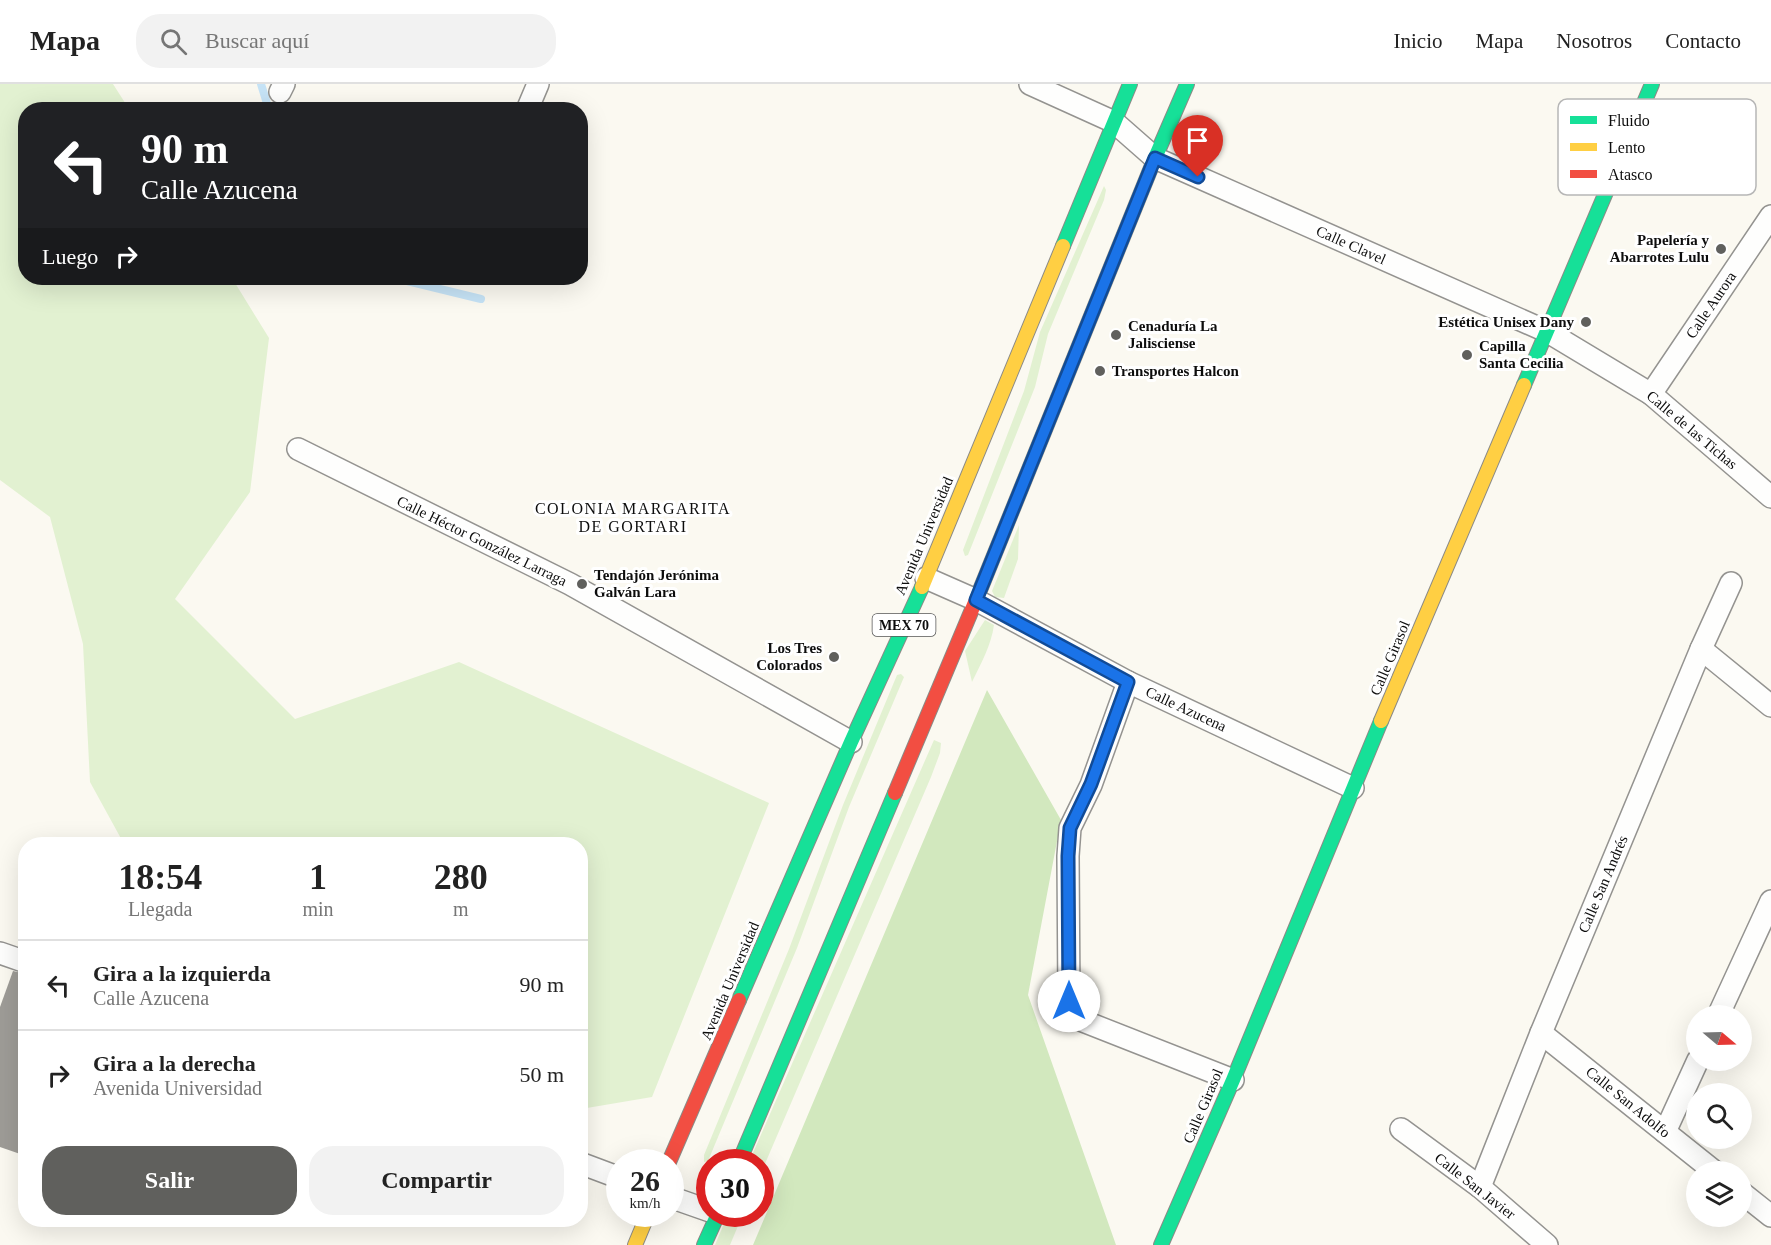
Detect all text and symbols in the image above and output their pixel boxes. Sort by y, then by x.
search box [136,14,556,68]
text: Mapa [30,25,100,56]
icon: search [157,25,190,58]
text: Buscar aquí [205,28,309,53]
text: Inicio [1394,29,1443,53]
text: Mapa [1476,29,1523,53]
text: Nosotros [1556,29,1632,53]
text: Contacto [1665,29,1741,53]
legend [1558,99,1756,195]
text: Fluido [1608,112,1650,129]
pin [1172,115,1223,177]
icon: arrive [1181,124,1214,157]
icon: left [42,126,120,204]
text: 90 m [141,126,229,172]
text: Lento [1608,139,1645,156]
text: Atasco [1608,166,1652,183]
text: Calle Azucena [141,175,298,205]
street label: Calle Clavel [1314,223,1388,267]
place label: Papelería y Abarrotes Lulu [1610,232,1709,265]
icon: right [110,240,143,273]
marker: Papelería y Abarrotes Lulu [1714,242,1728,256]
text: Luego [42,244,98,269]
street label: Calle Aurora [1683,268,1739,341]
place label: Estética Unisex Dany [1438,314,1574,330]
marker: Estética Unisex Dany [1579,315,1593,329]
place label: Cenaduría La Jalisciense [1128,318,1218,351]
marker: Cenaduría La Jalisciense [1109,328,1123,342]
place label: Capilla Santa Cecilia [1479,338,1564,371]
marker: Capilla Santa Cecilia [1460,348,1474,362]
place label: Transportes Halcon [1112,363,1239,379]
marker: Transportes Halcon [1093,364,1107,378]
street label: Calle de las Tichas [1644,388,1741,473]
street label: Avenida Universidad [892,474,956,597]
street label: Calle Héctor González Larraga [394,493,570,589]
district label: COLONIA MARGARITA DE GORTARI [535,500,731,535]
place label: Tendajón Jerónima Galván Lara [594,567,719,600]
marker: Tendajón Jerónima Galván Lara [575,577,589,591]
road number: MEX 70 [872,614,936,636]
street label: Calle Girasol [1367,618,1413,698]
place label: Los Tres Colorados [756,640,822,673]
marker: Los Tres Colorados [827,650,841,664]
street label: Calle Azucena [1143,683,1229,735]
street label: Calle San Andrés [1575,833,1631,935]
text: 18:54 [118,857,202,897]
text: 1 [309,857,327,897]
text: 280 [434,857,488,897]
text: Llegada [128,898,192,920]
text: min [302,898,334,920]
text: m [453,898,469,920]
street label: Avenida Universidad [698,919,762,1042]
text: Gira a la izquierda [93,961,271,986]
icon: left [42,969,75,1002]
position arrow [1037,969,1101,1033]
text: 90 m [519,972,564,997]
text: Calle Azucena [93,987,209,1009]
north arrow [1686,1005,1752,1071]
map controls [1686,1005,1752,1227]
text: Gira a la derecha [93,1051,256,1076]
icon: right [42,1059,75,1092]
text: 50 m [519,1062,564,1087]
street label: Calle San Adolfo [1583,1063,1673,1141]
street label: Calle Girasol [1180,1066,1226,1146]
text: Avenida Universidad [93,1077,262,1099]
button: search [1686,1083,1752,1149]
button: Salir [42,1146,297,1215]
button: Compartir [309,1146,564,1215]
speed limit sign: 30 [696,1149,774,1227]
street label: Calle San Javier [1432,1150,1518,1222]
button: layers [1686,1161,1752,1227]
text: 26 [630,1164,660,1197]
text: km/h [630,1195,660,1211]

